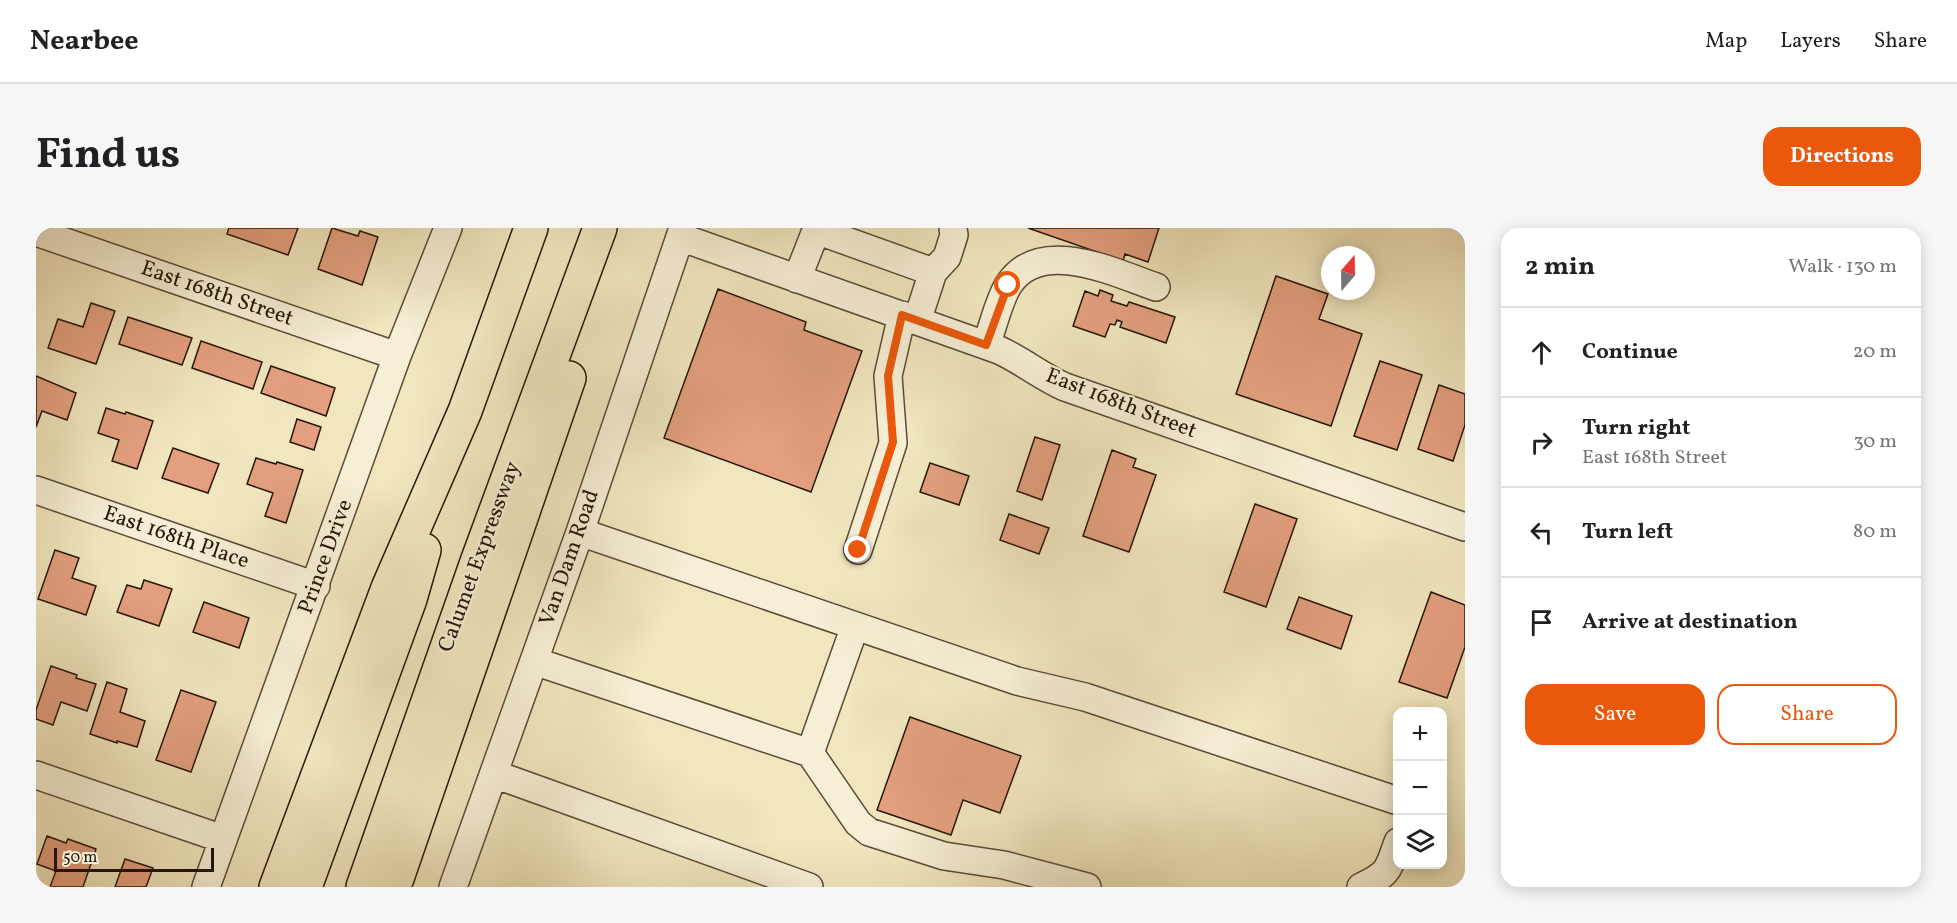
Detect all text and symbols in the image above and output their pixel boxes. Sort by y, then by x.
text: Nearbee [30,22,139,61]
text: Map [1705,27,1747,56]
text: Layers [1780,27,1841,56]
text: Share [1874,27,1927,56]
text: Find us [36,127,180,186]
button: Directions [1763,127,1921,186]
north arrow [1321,246,1375,300]
text: 2 min [1525,249,1595,285]
street label: East 168th Street [137,253,298,335]
text: Walk · 130 m [1788,253,1897,281]
route start [994,271,1020,297]
icon: ahead [1525,336,1558,369]
text: Continue [1582,337,1678,368]
text: 20 m [1853,338,1897,366]
street label: East 168th Street [1041,361,1201,447]
text: Turn right [1582,413,1690,444]
icon: right [1525,426,1558,459]
text: 30 m [1853,428,1897,456]
text: East 168th Street [1582,444,1727,472]
street label: Calumet Expressway [431,457,529,657]
street label: Van Dam Road [532,486,608,630]
street label: Prince Drive [291,495,361,619]
street label: East 168th Place [99,499,253,577]
icon: left [1525,516,1558,549]
text: Turn left [1582,517,1673,548]
text: 80 m [1853,518,1897,546]
route end [844,536,870,562]
icon: arrive [1525,606,1558,639]
text: Arrive at destination [1582,607,1798,638]
button: Save [1525,684,1705,745]
button: Share [1717,684,1897,745]
map controls [1393,707,1447,869]
button: + [1393,707,1447,761]
button: − [1393,761,1447,815]
button: layers [1393,815,1447,869]
scale bar [54,845,214,872]
text: 50 m [63,847,97,869]

